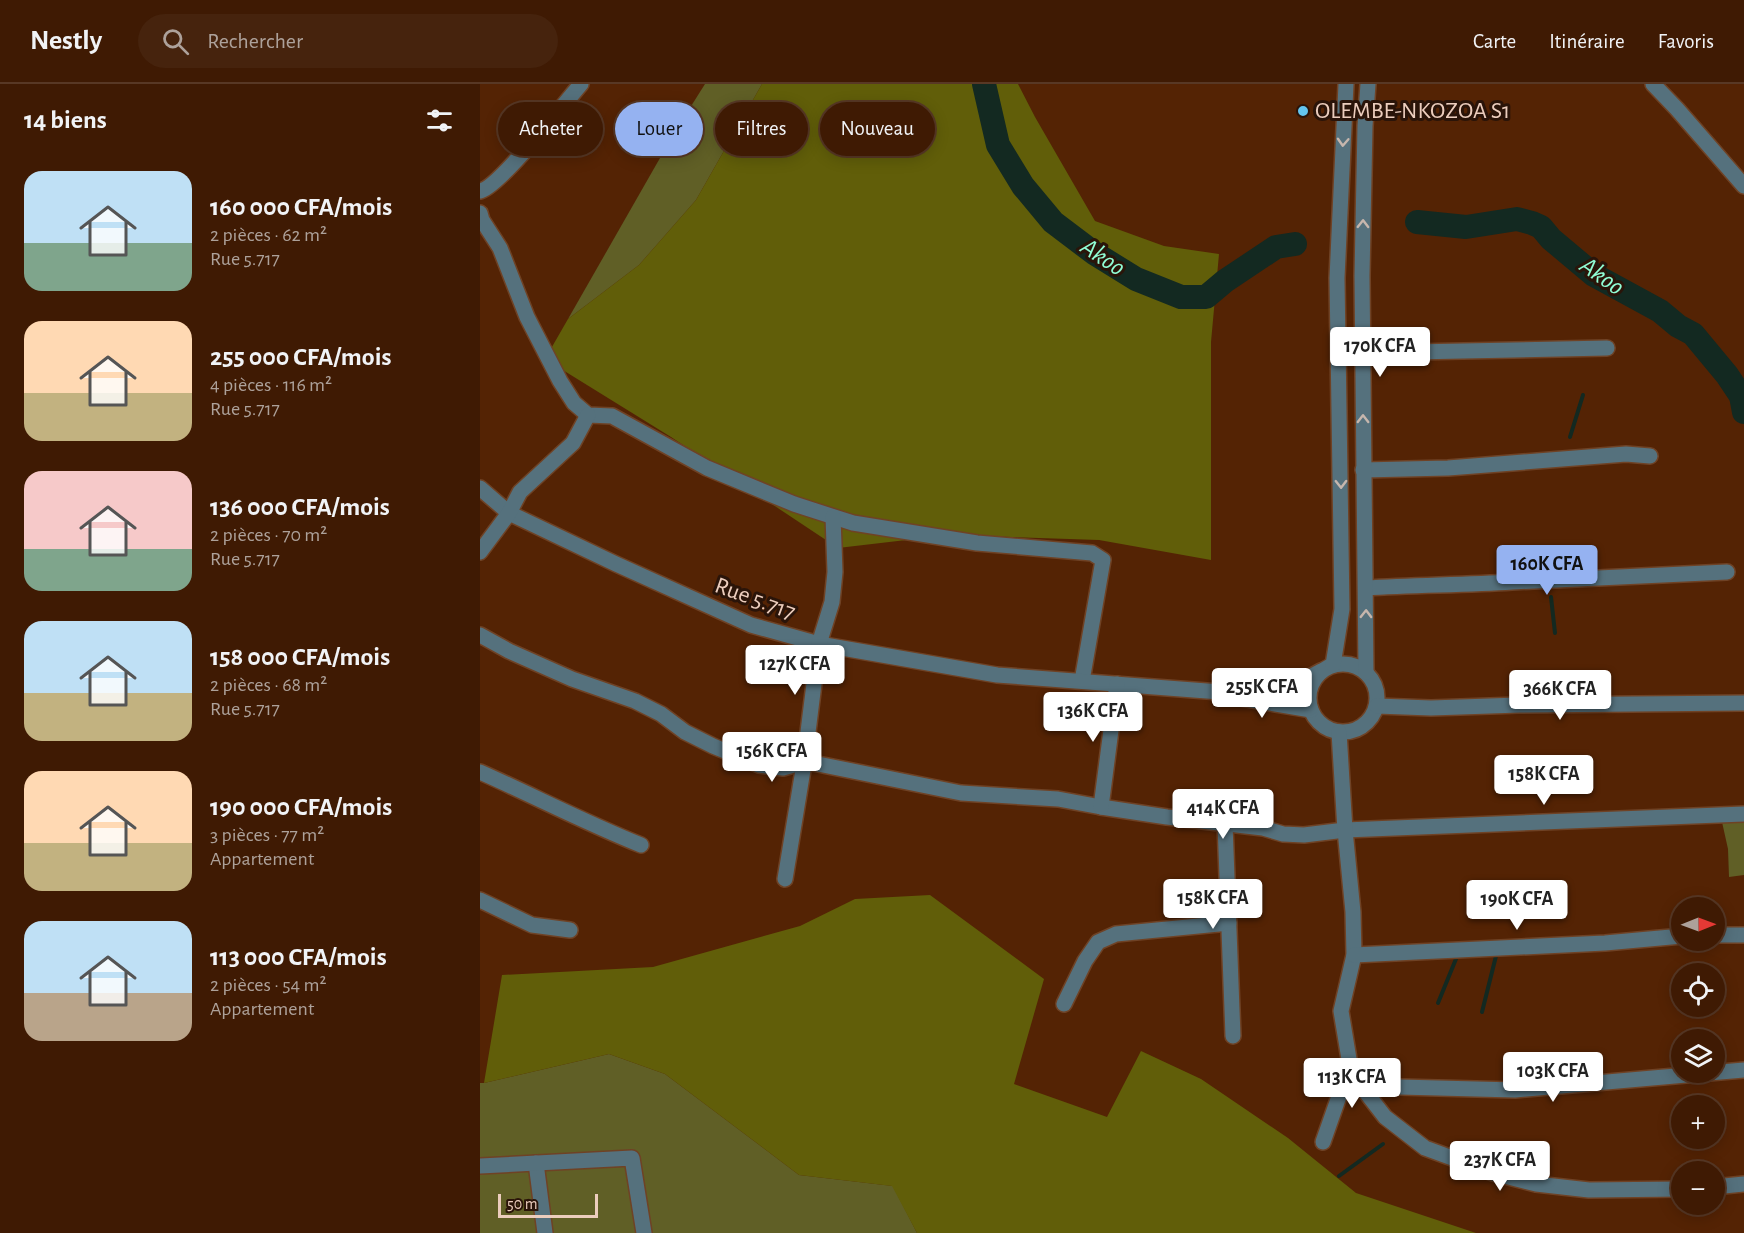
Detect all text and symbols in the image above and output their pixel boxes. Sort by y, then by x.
search box [138,14,558,68]
icon: search [159,25,192,58]
text: Nestly [30,27,102,55]
text: Rechercher [207,30,303,52]
text: Carte [1473,31,1516,52]
text: Itinéraire [1549,31,1625,52]
text: Favoris [1658,31,1714,52]
place label: OLEMBE-NKOZOA S1 [1315,99,1510,123]
chip: Acheter [498,102,603,156]
chip: Louer [615,102,703,156]
chip: Filtres [715,102,808,156]
chip: Nouveau [820,102,935,156]
icon: filters [423,104,456,137]
marker: OLEMBE-NKOZOA S1 [1296,104,1310,118]
text: 14 biens [24,107,107,133]
one-way arrow [1337,138,1350,147]
text: 160 000 CFA/mois [210,194,392,220]
icon: home [72,195,144,267]
one-way arrow [1357,219,1370,228]
text: 2 pièces · 62 m² [210,225,327,245]
water label: Akoo [1075,233,1130,281]
text: Rue 5.717 [210,249,280,269]
water label: Akoo [1574,251,1629,300]
pin: 170K CFA [1318,327,1442,378]
text: 170K CFA [1344,336,1416,356]
text: 255 000 CFA/mois [210,344,391,370]
icon: home [72,345,144,417]
text: 4 pièces · 116 m² [210,375,332,395]
text: Rue 5.717 [210,399,280,419]
one-way arrow [1357,414,1369,423]
one-way arrow [1335,480,1347,489]
text: 136 000 CFA/mois [210,494,390,520]
icon: home [72,495,144,567]
text: 2 pièces · 70 m² [210,525,327,545]
pin: 160K CFA [1485,545,1609,596]
text: Rue 5.717 [210,549,280,569]
text: 160K CFA [1511,554,1583,574]
street label: Rue 5.717 [711,573,799,625]
one-way arrow [1360,609,1372,618]
text: 158 000 CFA/mois [210,644,390,670]
icon: home [72,645,144,717]
pin: 127K CFA [733,645,857,696]
text: 127K CFA [760,654,830,674]
pin: 255K CFA [1200,668,1324,719]
pin: 366K CFA [1498,670,1622,721]
text: 2 pièces · 68 m² [210,675,327,695]
text: 255K CFA [1226,677,1298,697]
text: 366K CFA [1523,679,1597,699]
pin: 136K CFA [1031,692,1155,743]
text: Rue 5.717 [210,699,280,719]
text: 136K CFA [1057,701,1129,721]
pin: 156K CFA [710,732,834,783]
text: 156K CFA [736,741,808,761]
pin: 158K CFA [1482,755,1606,806]
text: 158K CFA [1508,764,1580,784]
pin: 414K CFA [1161,789,1285,840]
text: 190 000 CFA/mois [210,794,392,820]
icon: home [72,795,144,867]
text: 414K CFA [1187,798,1259,818]
text: 3 pièces · 77 m² [210,825,324,845]
text: Appartement [210,849,314,869]
pin: 158K CFA [1151,879,1275,930]
pin: 190K CFA [1455,880,1579,931]
text: 158K CFA [1177,888,1249,908]
text: 190K CFA [1481,889,1553,909]
north arrow [1671,897,1725,951]
map controls [1671,897,1725,1215]
text: 113 000 CFA/mois [210,944,387,970]
icon: home [72,945,144,1017]
button: locate [1671,963,1725,1017]
text: 2 pièces · 54 m² [210,975,326,995]
text: Appartement [210,999,314,1019]
button: layers [1671,1029,1725,1083]
pin: 103K CFA [1491,1052,1615,1103]
pin: 113K CFA [1290,1058,1414,1109]
text: 103K CFA [1517,1061,1589,1081]
text: 113K CFA [1318,1067,1386,1087]
button: + [1671,1095,1725,1149]
pin: 237K CFA [1438,1141,1562,1192]
text: 237K CFA [1464,1150,1536,1170]
button: − [1671,1161,1725,1215]
scale bar [498,1191,598,1218]
text: 50 m [507,1196,538,1212]

